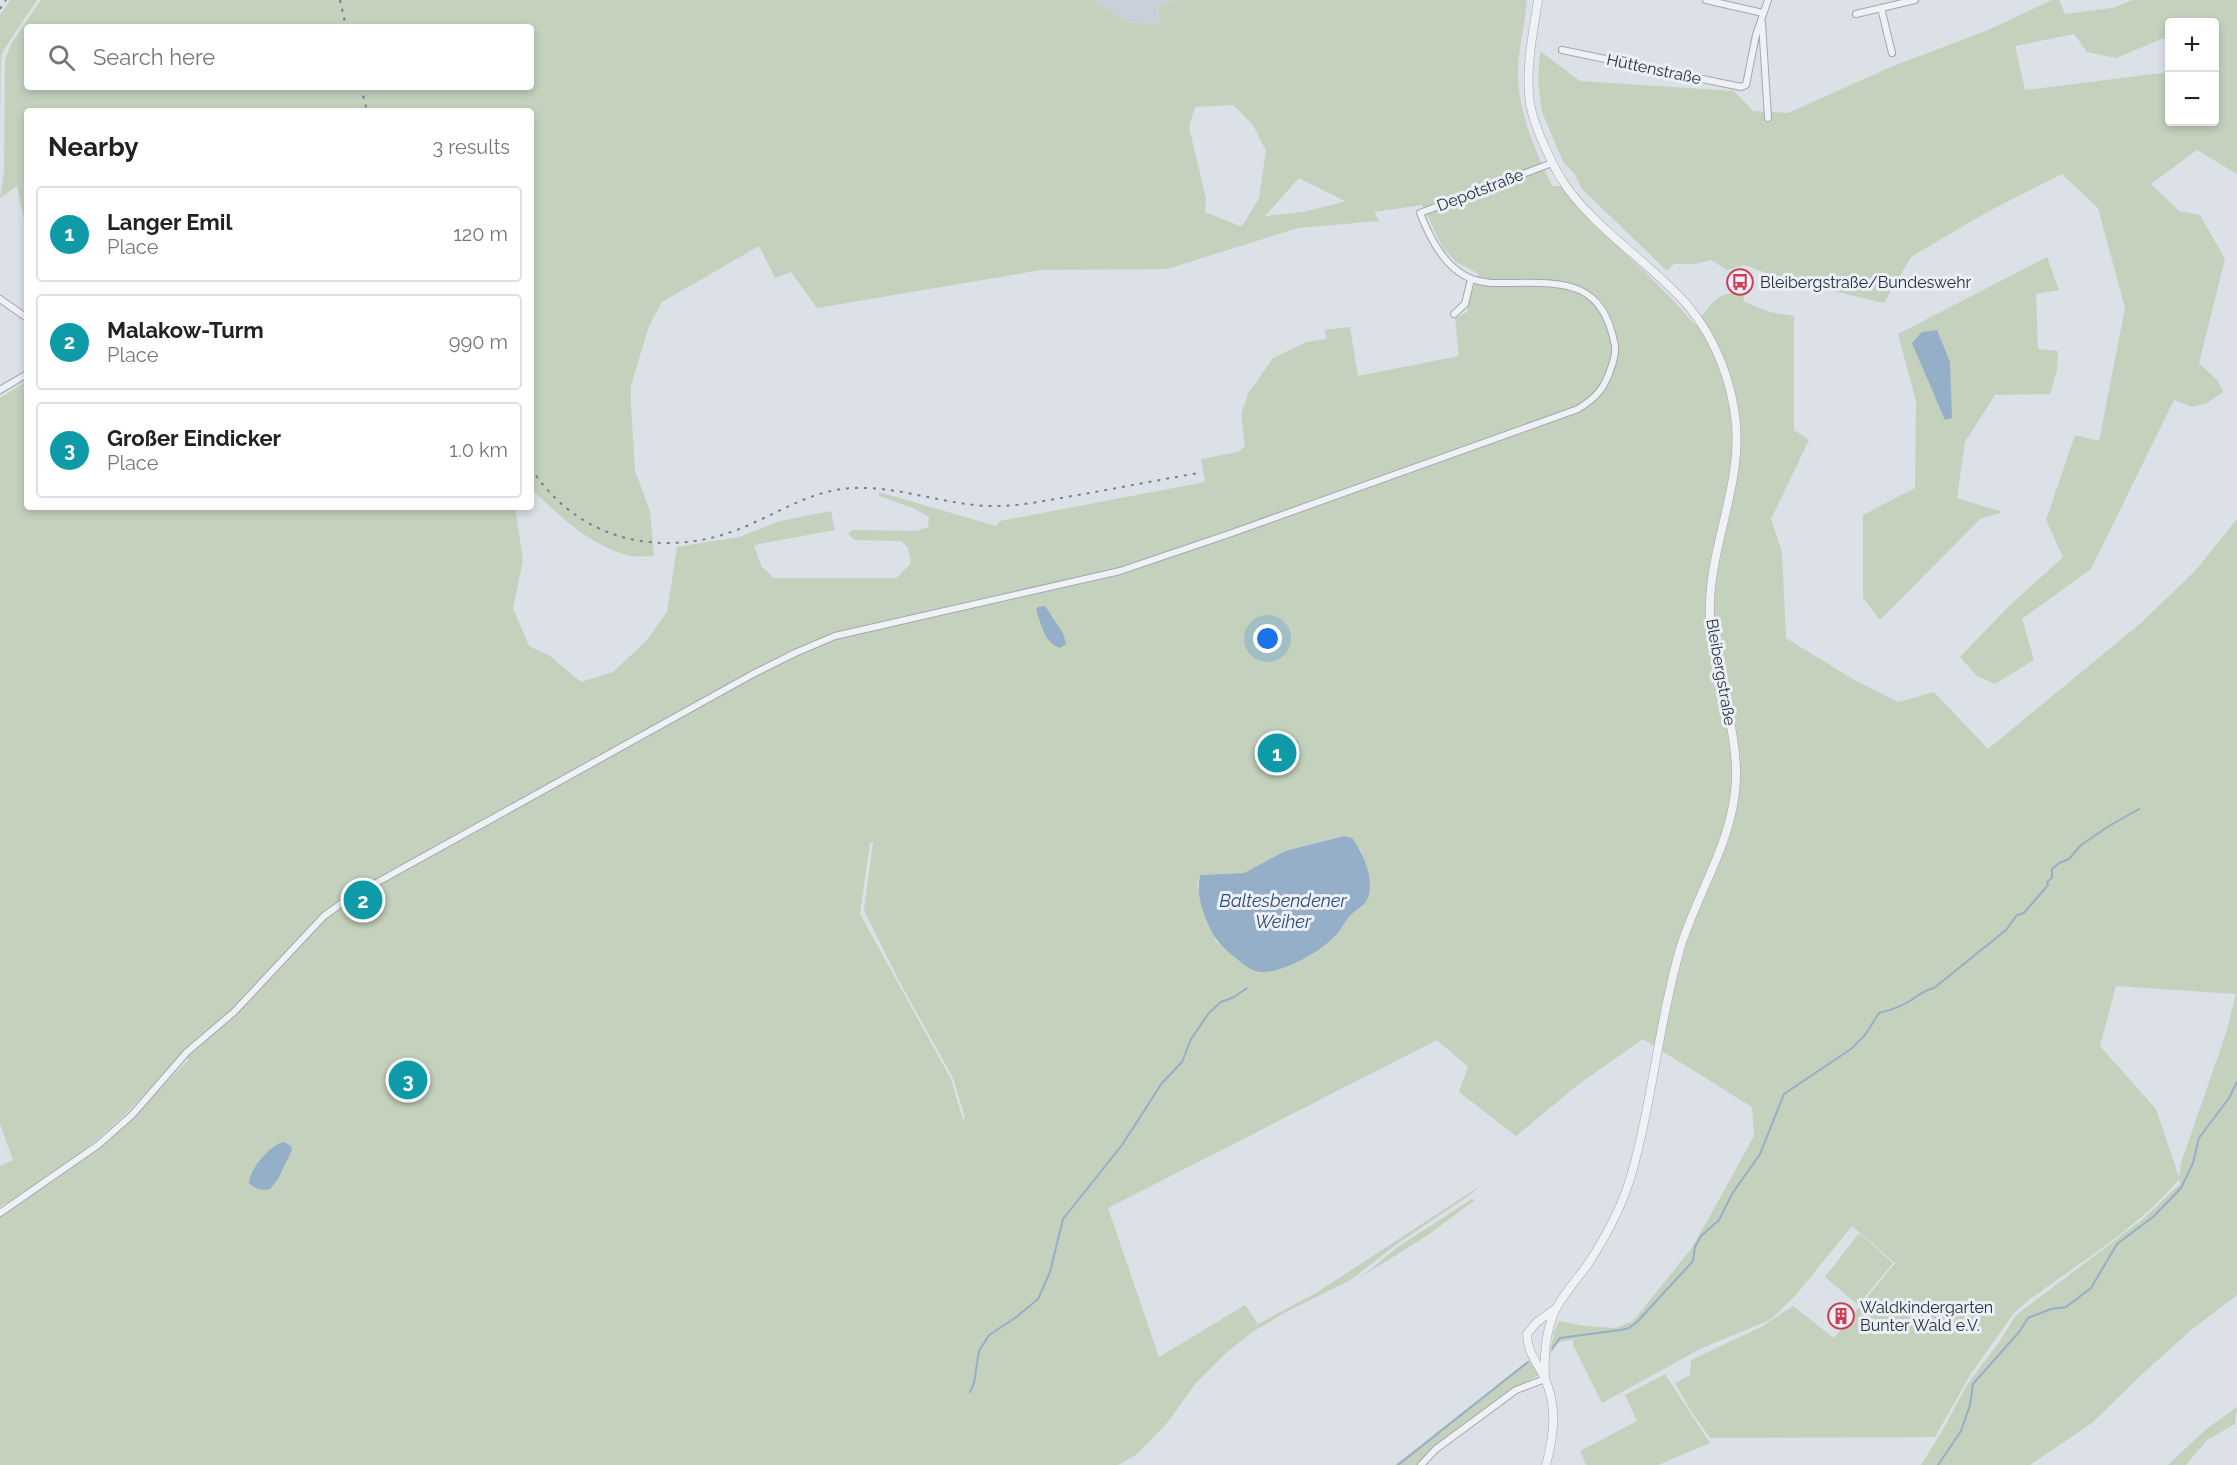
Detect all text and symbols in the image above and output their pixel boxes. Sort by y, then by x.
map controls [2165,18,2219,126]
button: + [2165,18,2219,72]
search box [24,24,534,90]
icon: search [45,41,78,74]
text: Search here [93,44,215,70]
street label: Hüttenstraße [1605,50,1703,88]
button: − [2165,72,2219,126]
text: Nearby [48,132,138,162]
text: 3 results [432,135,510,159]
street label: Depotstraße [1434,165,1526,215]
text: Langer Emil [107,209,232,235]
text: 1 [65,222,74,246]
text: 120 m [453,222,508,246]
text: Place [107,235,158,259]
bus stop icon: Bleibergstraße/Bundeswehr [1725,267,1755,297]
place label: Bleibergstraße/Bundeswehr [1760,273,1972,292]
text: Malakow-Turm [107,317,264,343]
text: 2 [64,330,75,354]
text: 990 m [449,330,508,354]
text: Place [107,343,158,367]
text: Großer Eindicker [107,425,281,451]
text: 3 [64,438,75,462]
text: 1.0 km [449,438,508,462]
text: Place [107,451,158,475]
street label: Bleibergstraße [1702,617,1740,727]
your location [1253,624,1282,653]
pin: 1 [1258,730,1296,776]
pin: 2 [344,878,382,922]
water label: Baltesbendener Weiher [1219,890,1347,932]
pin: 3 [388,1058,428,1102]
place label: Waldkindergarten Bunter Wald e.V. [1860,1298,1993,1335]
building icon: Waldkindergarten Bunter Wald e.V. [1826,1301,1856,1331]

